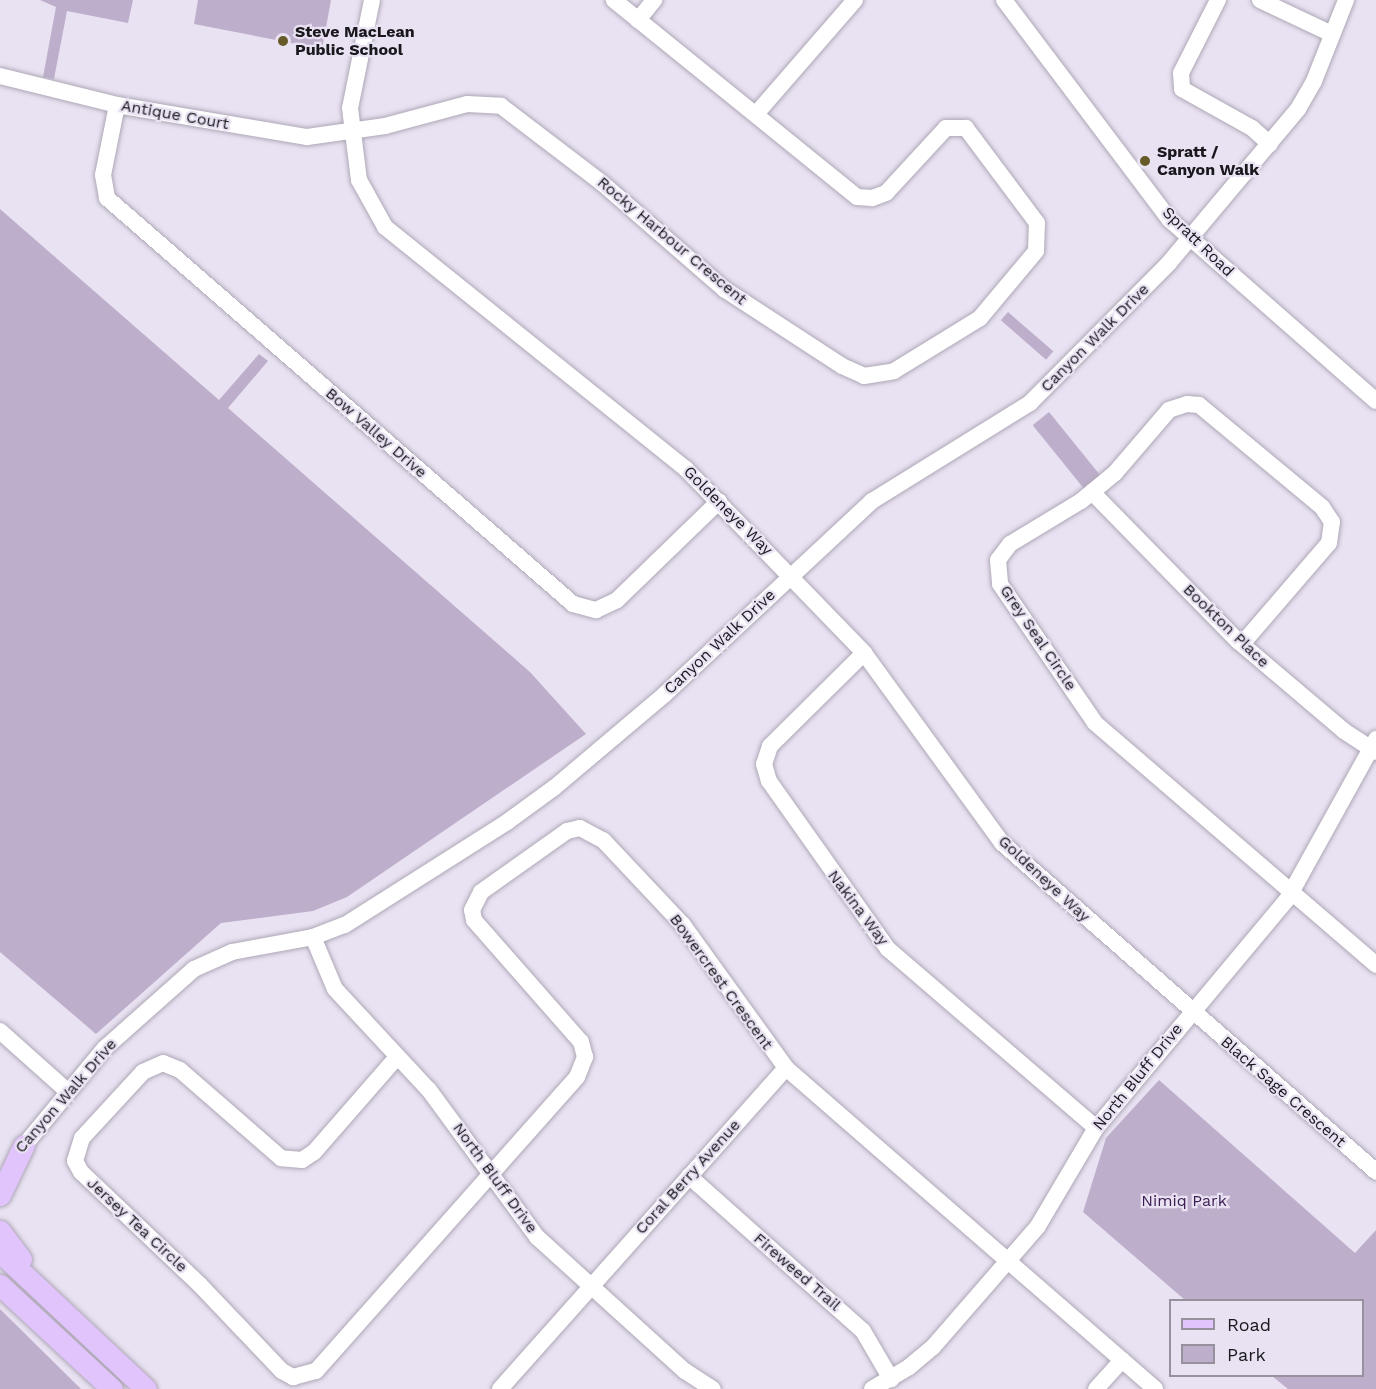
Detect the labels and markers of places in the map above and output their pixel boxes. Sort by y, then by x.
place label: Steve MacLean Public School [295,22,415,60]
marker: Steve MacLean Public School [276,34,290,48]
place label: Spratt / Canyon Walk [1157,142,1259,180]
marker: Spratt / Canyon Walk [1138,154,1152,168]

